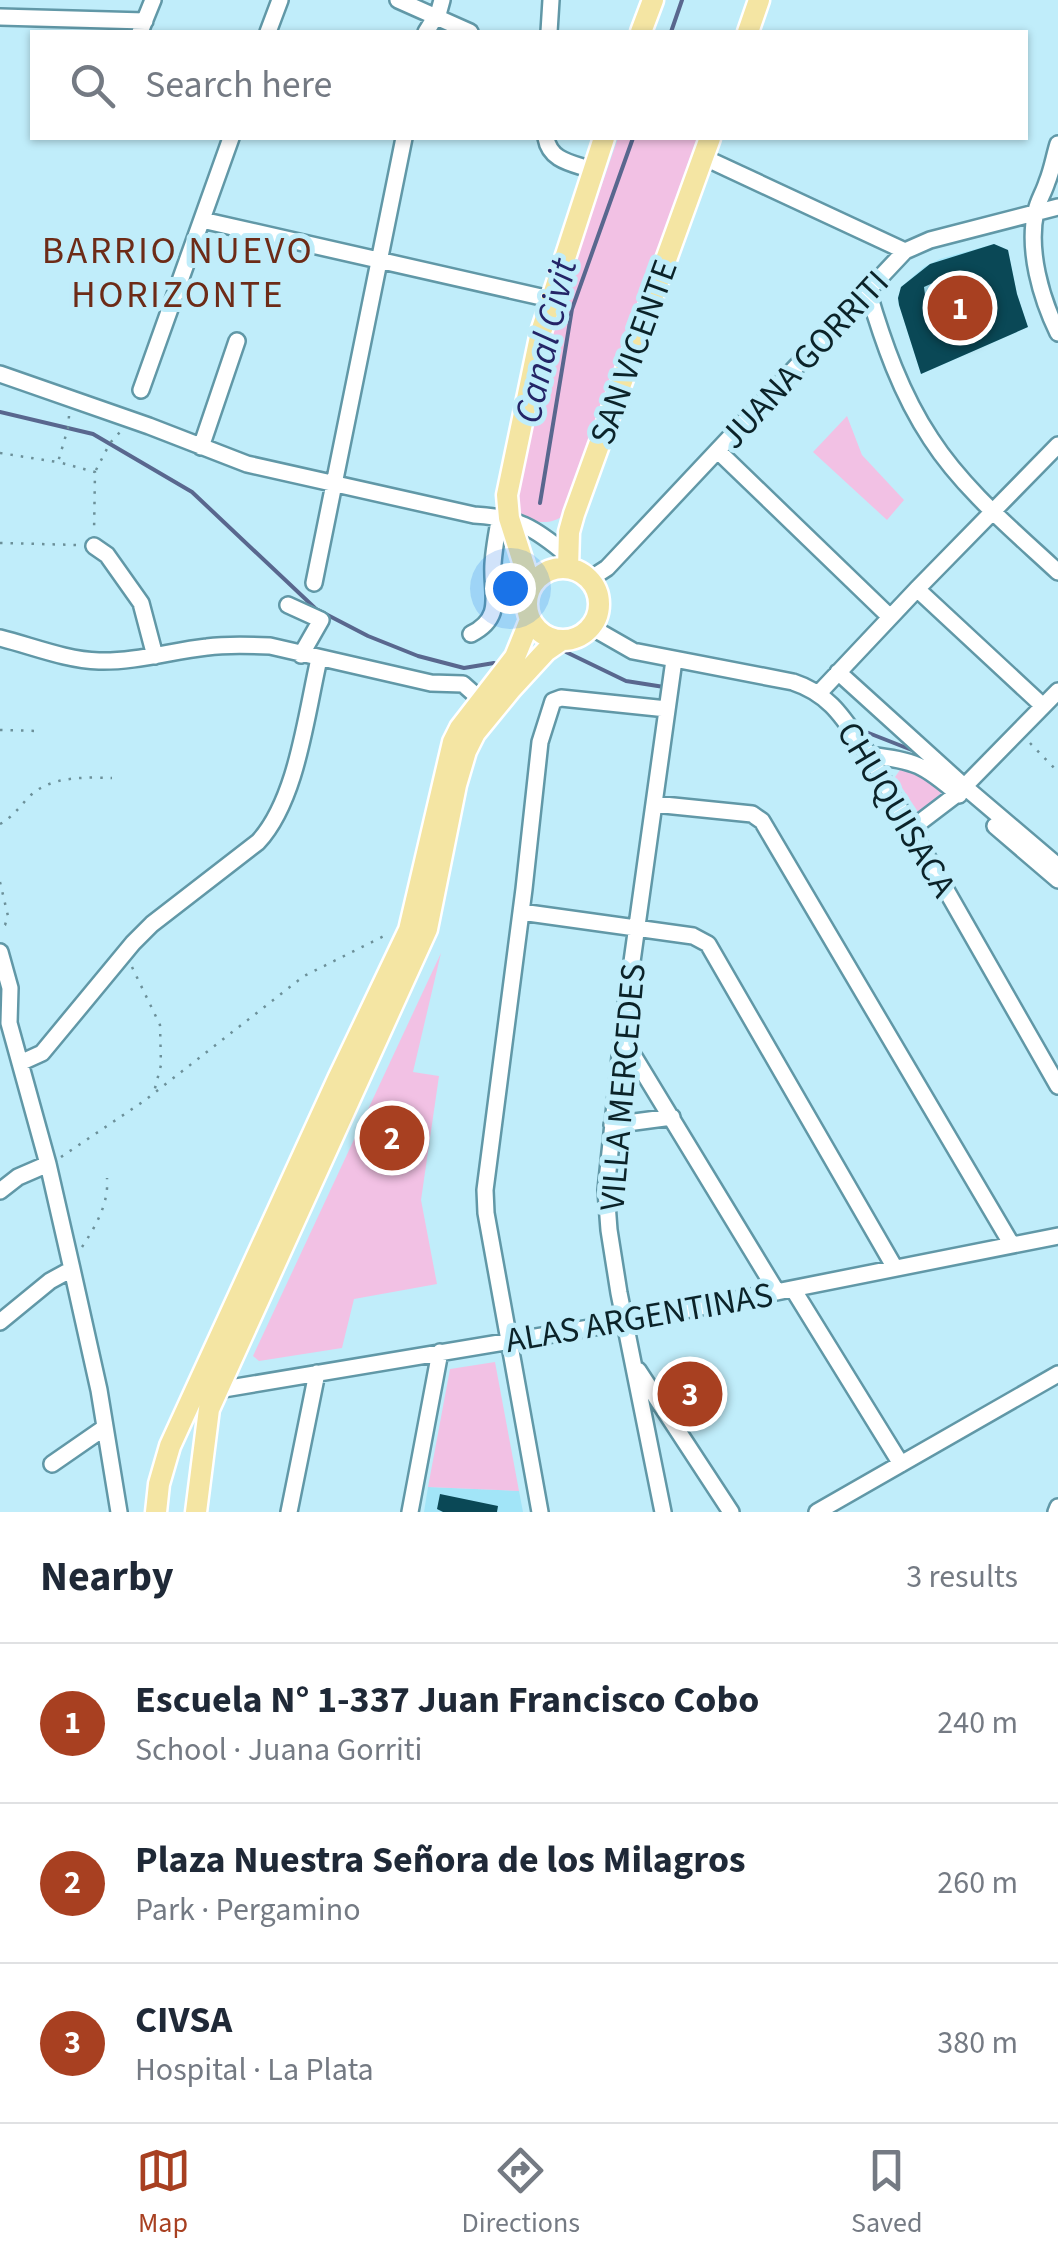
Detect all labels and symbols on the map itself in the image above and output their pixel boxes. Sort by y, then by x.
district label: BARRIO NUEVO HORIZONTE [42,224,314,322]
water label: Canal Civit [501,252,591,429]
street label: SAN VICENTE [577,253,690,452]
street label: JUANA GORRITI [709,259,901,460]
pin: 1 [928,270,992,346]
your location [485,563,536,614]
street label: CHUQUISACA [824,712,968,907]
street label: VILLA MERCEDES [587,961,659,1213]
pin: 2 [360,1100,424,1176]
street label: ALAS ARGENTINAS [502,1270,777,1366]
pin: 3 [658,1356,722,1432]

